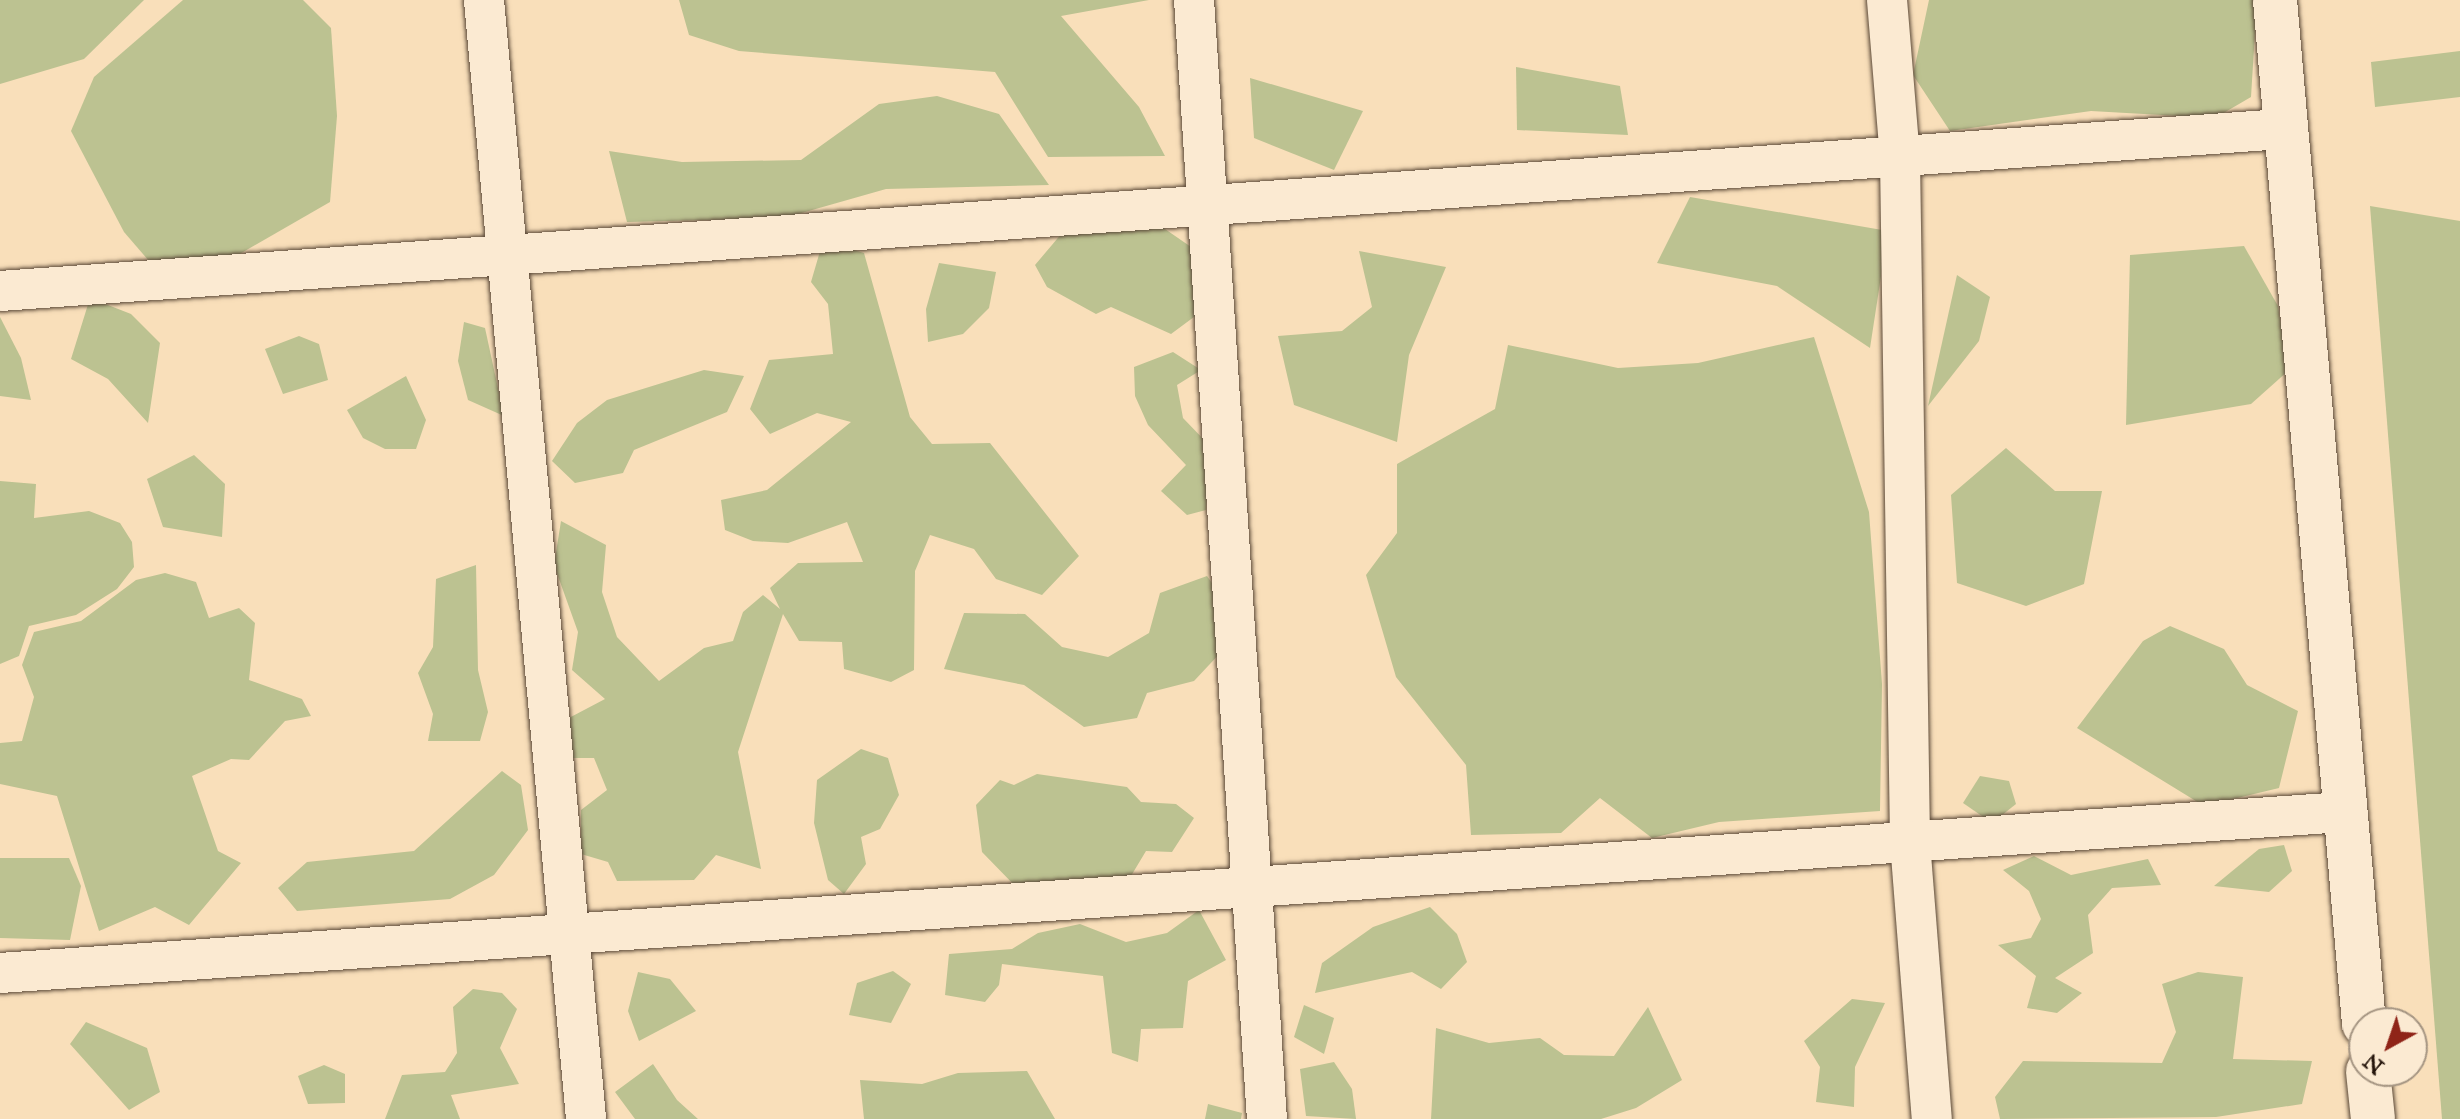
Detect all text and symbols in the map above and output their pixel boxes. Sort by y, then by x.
north arrow [2348,1007,2428,1087]
text: N [2358,1048,2389,1081]

